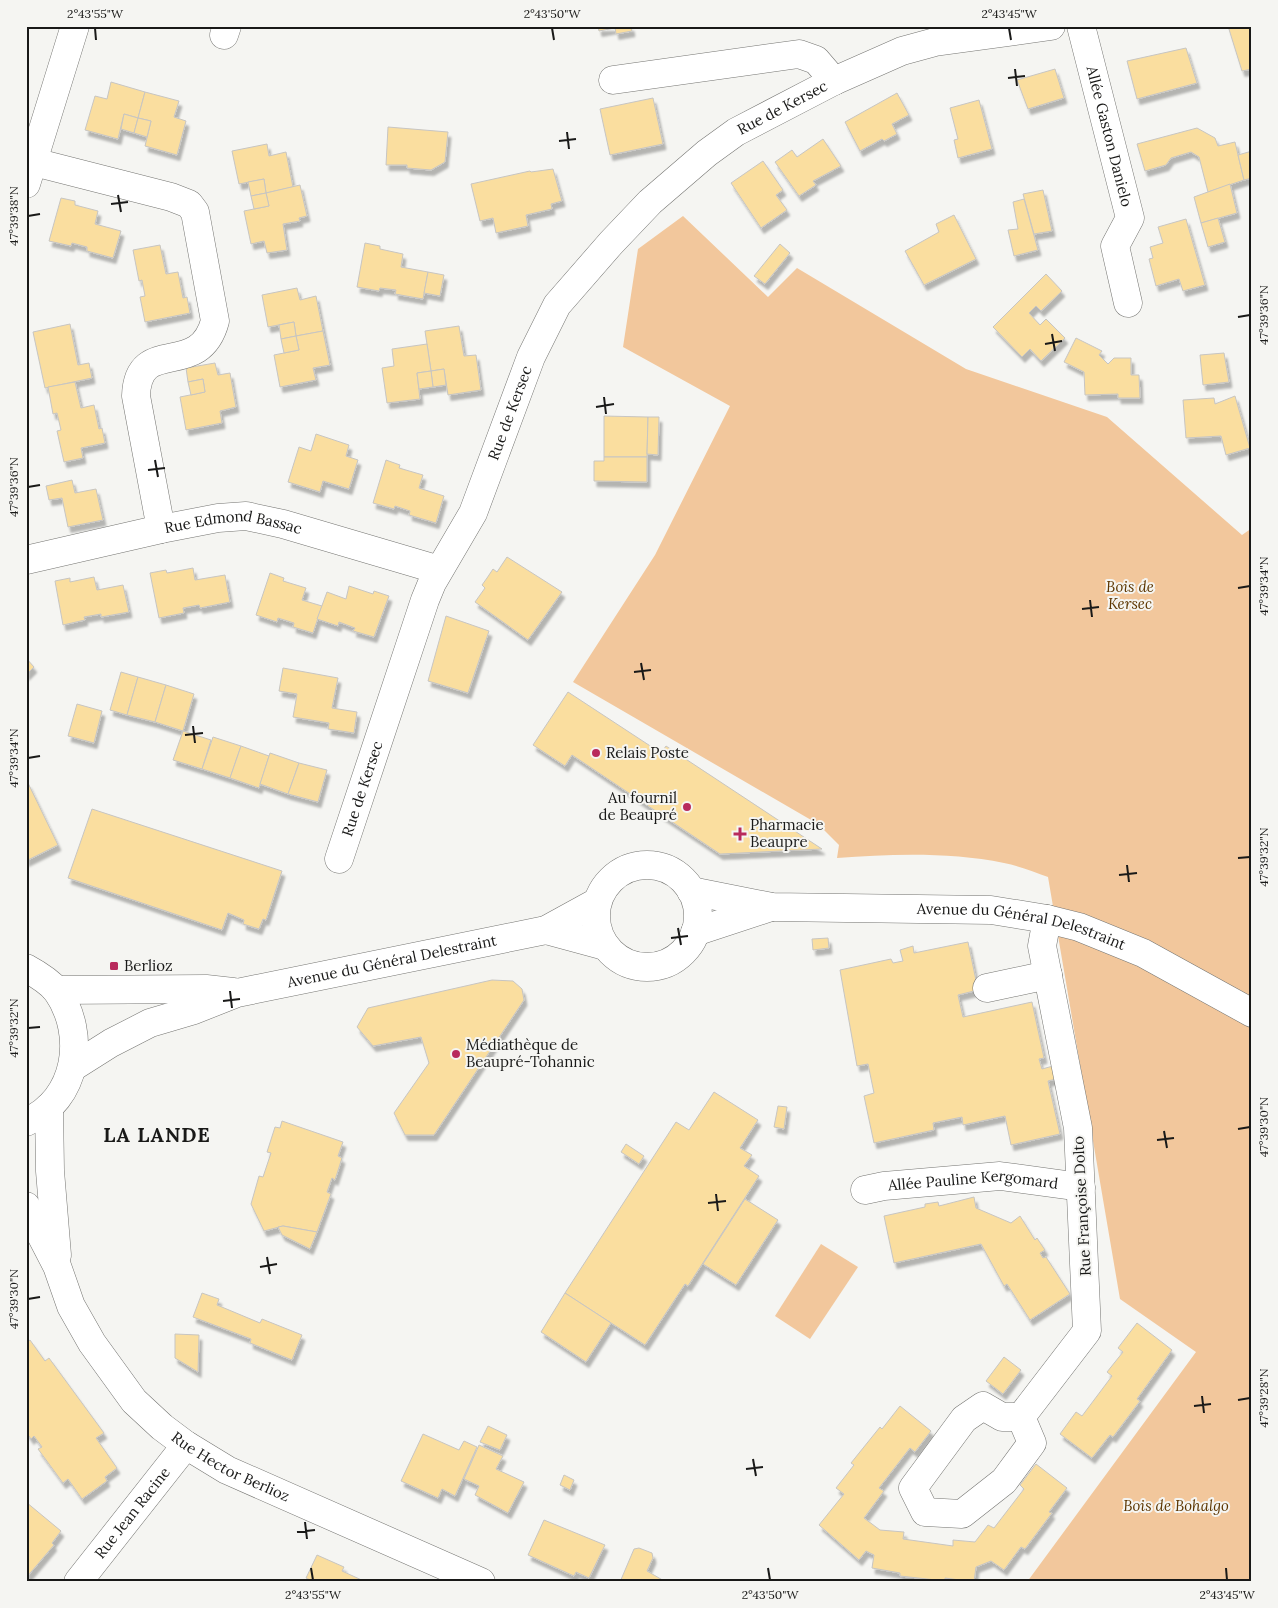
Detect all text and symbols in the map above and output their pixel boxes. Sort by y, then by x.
text: 2°43'55"W [67,6,124,21]
text: 2°43'50"W [524,6,581,21]
text: 2°43'45"W [981,6,1038,21]
street label: Allée Gaston Danielo [1082,63,1137,209]
street label: Rue de Kersec [734,76,831,139]
text: 47°39'38"N [6,186,21,246]
text: 47°39'36"N [1256,285,1271,345]
street label: Rue de Kersec [483,363,536,463]
text: 47°39'36"N [6,457,21,517]
street label: Rue Edmond Bassac [163,506,304,538]
text: 47°39'34"N [1256,556,1271,616]
park label: Bois de Kersec [1106,577,1154,613]
text: 47°39'34"N [6,728,21,788]
street label: Rue de Kersec [337,739,387,839]
place label: Relais Poste [606,743,689,762]
marker: Relais Poste [590,747,602,759]
place label: Au fournil de Beaupré [598,788,677,824]
marker: Au fournil de Beaupré [681,801,693,813]
place label: Pharmacie Beaupre [750,815,824,851]
text: 47°39'32"N [1256,827,1271,887]
marker: Pharmacie Beaupre [734,828,746,840]
street label: Avenue du Général Delestraint [916,899,1129,954]
street label: Avenue du Général Delestraint [284,930,498,992]
place label: Berlioz [124,956,173,975]
marker: Berlioz [108,960,120,972]
text: 47°39'32"N [6,998,21,1058]
place label: Médiathèque de Beaupré-Tohannic [466,1035,595,1071]
marker: Médiathèque de Beaupré-Tohannic [450,1048,462,1060]
text: 47°39'30"N [1256,1097,1271,1157]
district label: LA LANDE [103,1122,211,1147]
street label: Rue Françoise Dolto [1068,1135,1095,1277]
street label: Allée Pauline Kergomard [886,1166,1059,1195]
text: 47°39'30"N [6,1269,21,1329]
text: 47°39'28"N [1256,1368,1271,1428]
street label: Rue Hector Berlioz [168,1427,293,1505]
street label: Rue Jean Racine [90,1463,174,1562]
park label: Bois de Bohalgo [1123,1496,1229,1515]
text: 2°43'55"W [285,1587,342,1602]
text: 2°43'50"W [742,1587,799,1602]
text: 2°43'45"W [1199,1587,1256,1602]

